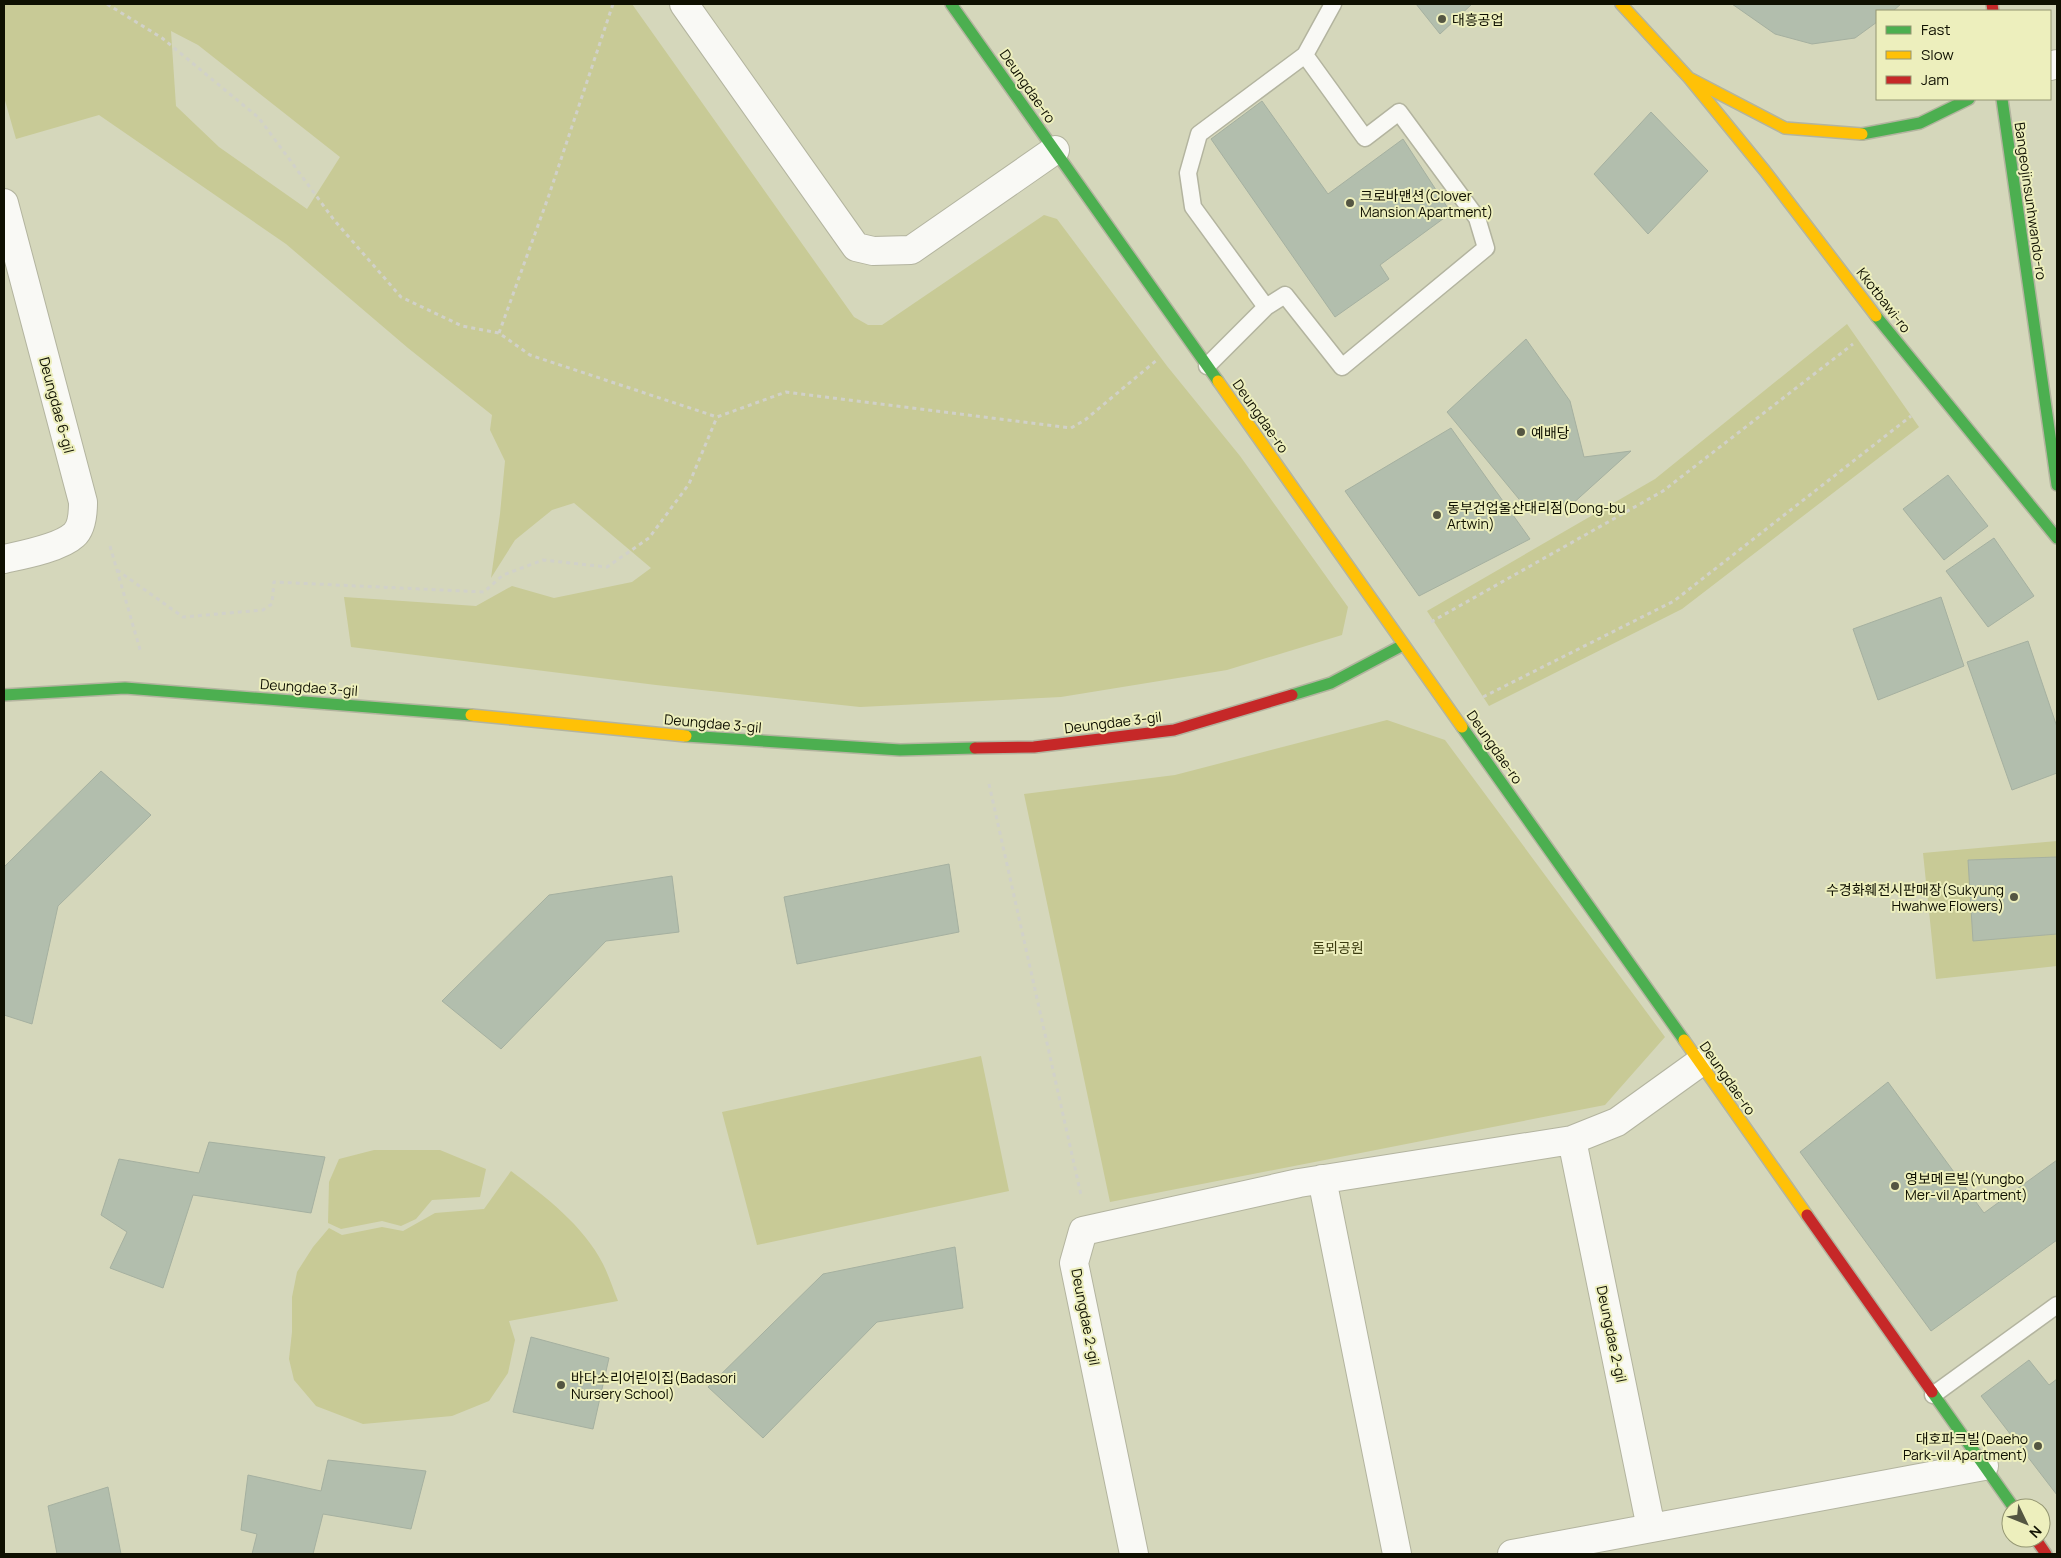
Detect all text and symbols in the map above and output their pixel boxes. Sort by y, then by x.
place label: 대흥공업 [1452,10,1504,29]
legend [1876,10,2051,100]
marker: 대흥공업 [1436,13,1448,25]
text: Fast [1921,19,1950,40]
text: Slow [1921,44,1954,65]
street label: Deungdae-ro [996,45,1060,127]
text: Jam [1921,69,1949,90]
street label: Bangeojinsunhwando-ro [2011,121,2051,281]
place label: 크로바맨션(Clover Mansion Apartment) [1360,186,1493,221]
marker: 크로바맨션(Clover Mansion Apartment) [1344,197,1356,209]
street label: Kkotbawi-ro [1853,263,1915,337]
street label: Deungdae 6-gil [35,355,79,455]
street label: Deungdae-ro [1229,375,1293,457]
place label: 예배당 [1531,423,1570,442]
marker: 예배당 [1515,426,1527,438]
place label: 동부건업울산대리점(Dong-bu Artwin) [1447,498,1626,533]
marker: 동부건업울산대리점(Dong-bu Artwin) [1431,509,1443,521]
street label: Deungdae 3-gil [259,674,359,700]
street label: Deungdae-ro [1463,706,1527,788]
street label: Deungdae 3-gil [1063,707,1163,737]
street label: Deungdae 3-gil [663,709,763,737]
place label: 수경화훼전시판매장(Sukyung Hwahwe Flowers) [1826,880,2004,915]
marker: 수경화훼전시판매장(Sukyung Hwahwe Flowers) [2008,891,2020,903]
park label: 돔뫼공원 [1312,938,1364,957]
street label: Deungdae-ro [1696,1037,1760,1119]
place label: 영보메르빌(Yungbo Mer-vil Apartment) [1905,1169,2028,1204]
marker: 영보메르빌(Yungbo Mer-vil Apartment) [1889,1180,1901,1192]
street label: Deungdae 2-gil [1067,1267,1105,1367]
street label: Deungdae 2-gil [1592,1284,1632,1384]
place label: 바다소리어린이집(Badasori Nursery School) [571,1368,736,1403]
marker: 바다소리어린이집(Badasori Nursery School) [555,1379,567,1391]
place label: 대호파크빌(Daeho Park-vil Apartment) [1903,1429,2028,1464]
marker: 대호파크빌(Daeho Park-vil Apartment) [2032,1440,2044,1452]
north arrow [2001,1498,2051,1548]
text: N [2025,1522,2046,1542]

